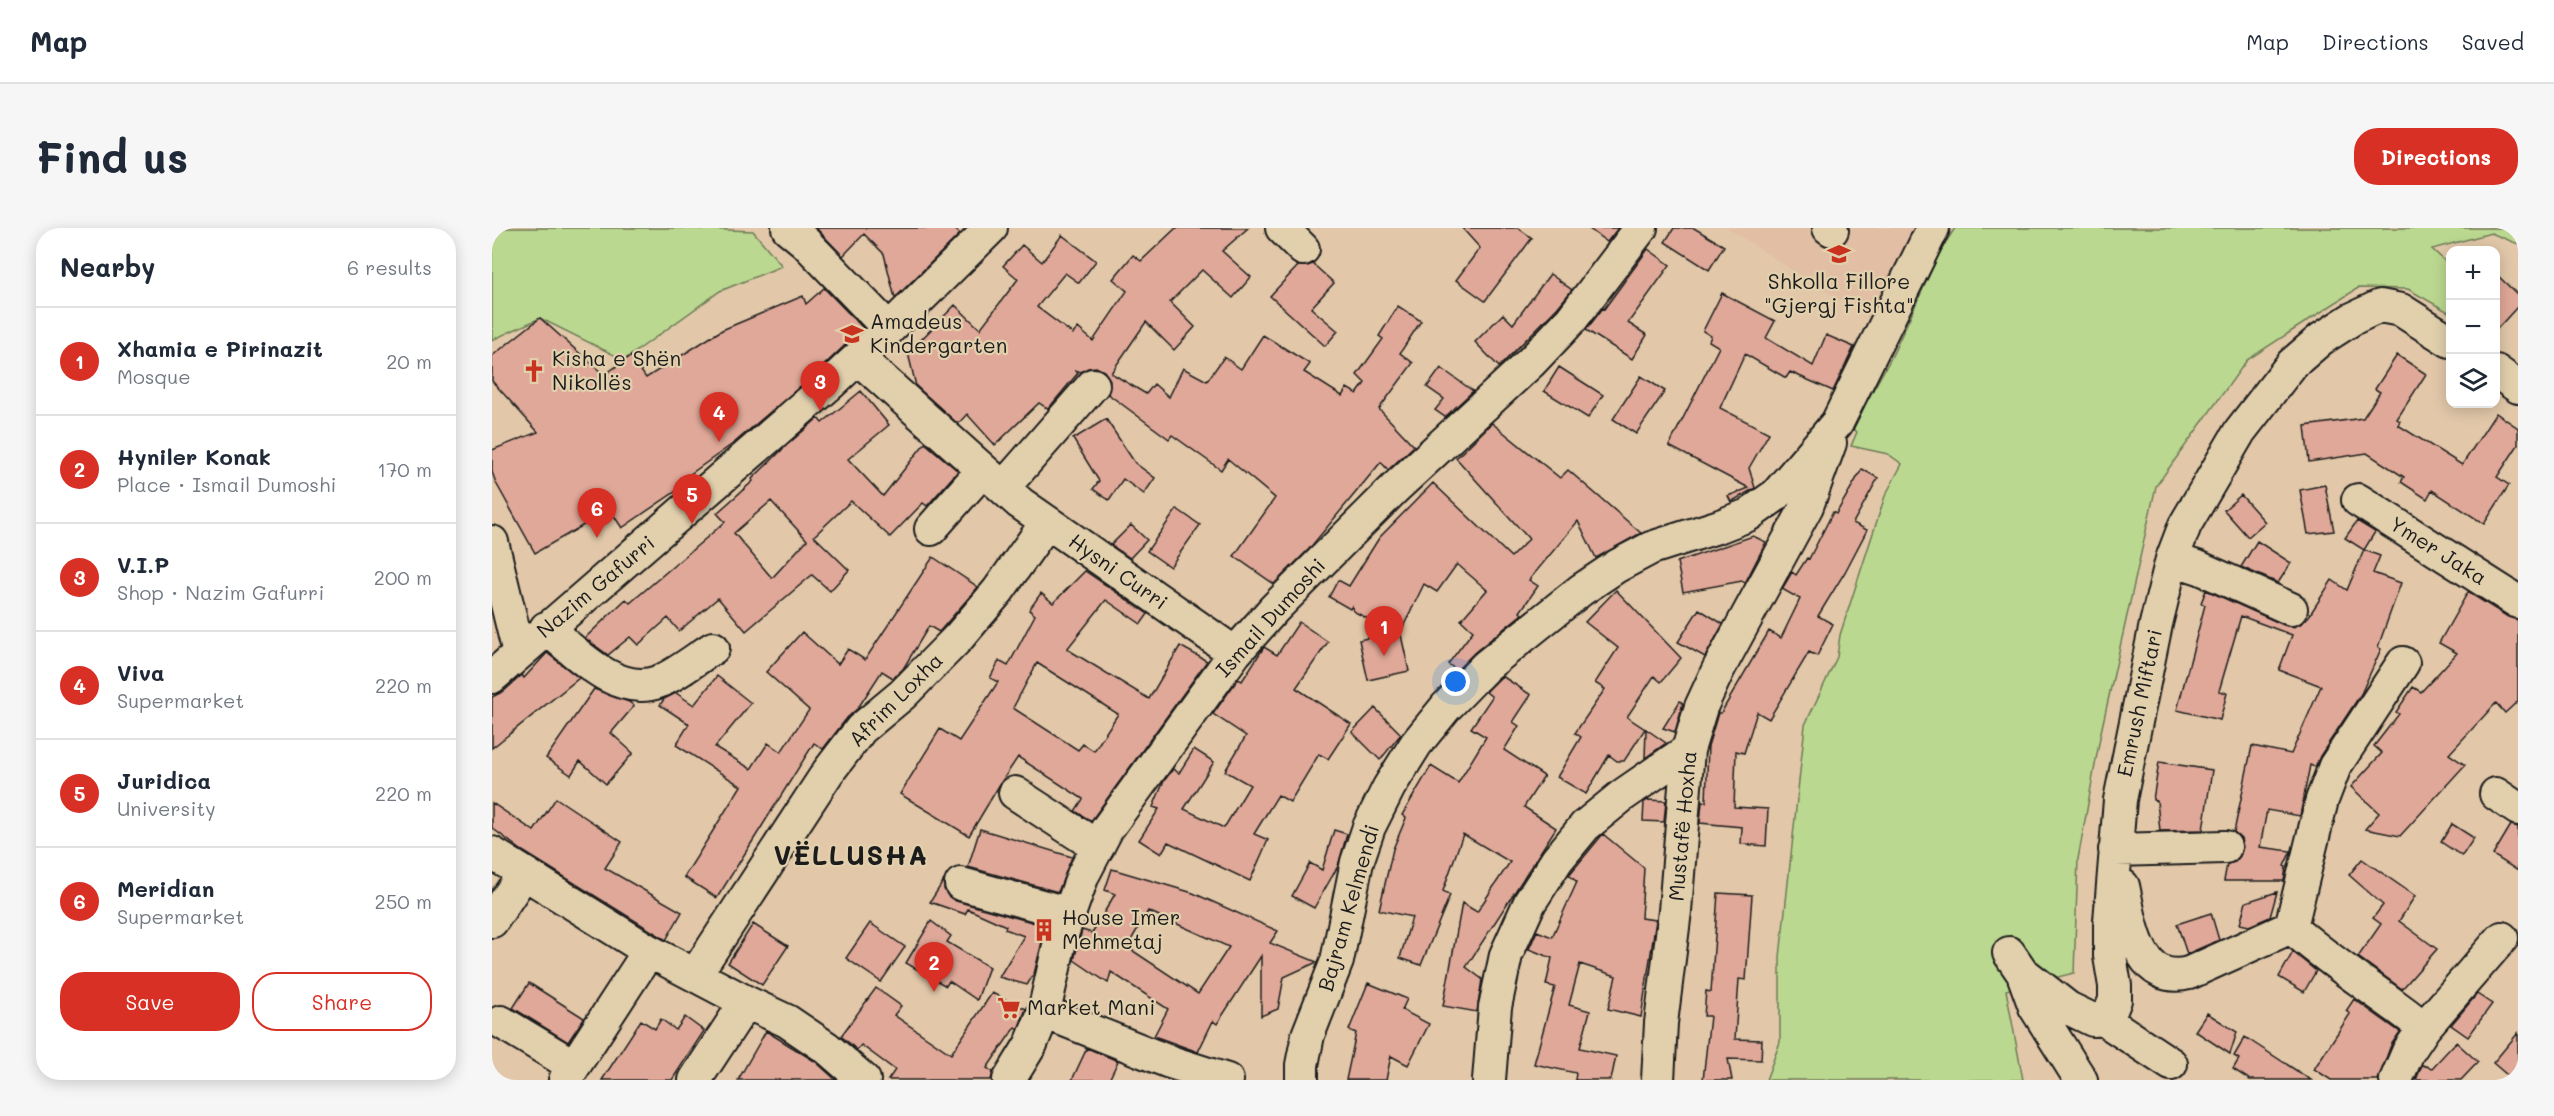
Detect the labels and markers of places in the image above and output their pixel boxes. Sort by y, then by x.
school or university icon: Shkolla Fillore "Gjergj Fishta" [1826,241,1852,267]
place label: Shkolla Fillore "Gjergj Fishta" [1764,267,1914,318]
place label: Amadeus Kindergarten [870,307,1007,358]
school or university icon: Amadeus Kindergarten [839,321,865,347]
place label: Kisha e Shën Nikollës [552,344,681,395]
church icon: Kisha e Shën Nikollës [521,358,547,384]
pin: 3 [800,362,840,411]
pin: 4 [700,392,738,442]
pin: 5 [672,474,712,524]
pin: 6 [578,488,616,538]
pin: 1 [1364,606,1404,656]
place label: House Imer Mehmetaj [1062,903,1180,954]
building icon: House Imer Mehmetaj [1031,917,1057,943]
pin: 2 [914,942,954,992]
place label: Market Mani [1027,993,1155,1020]
supermarket icon: Market Mani [996,995,1022,1021]

